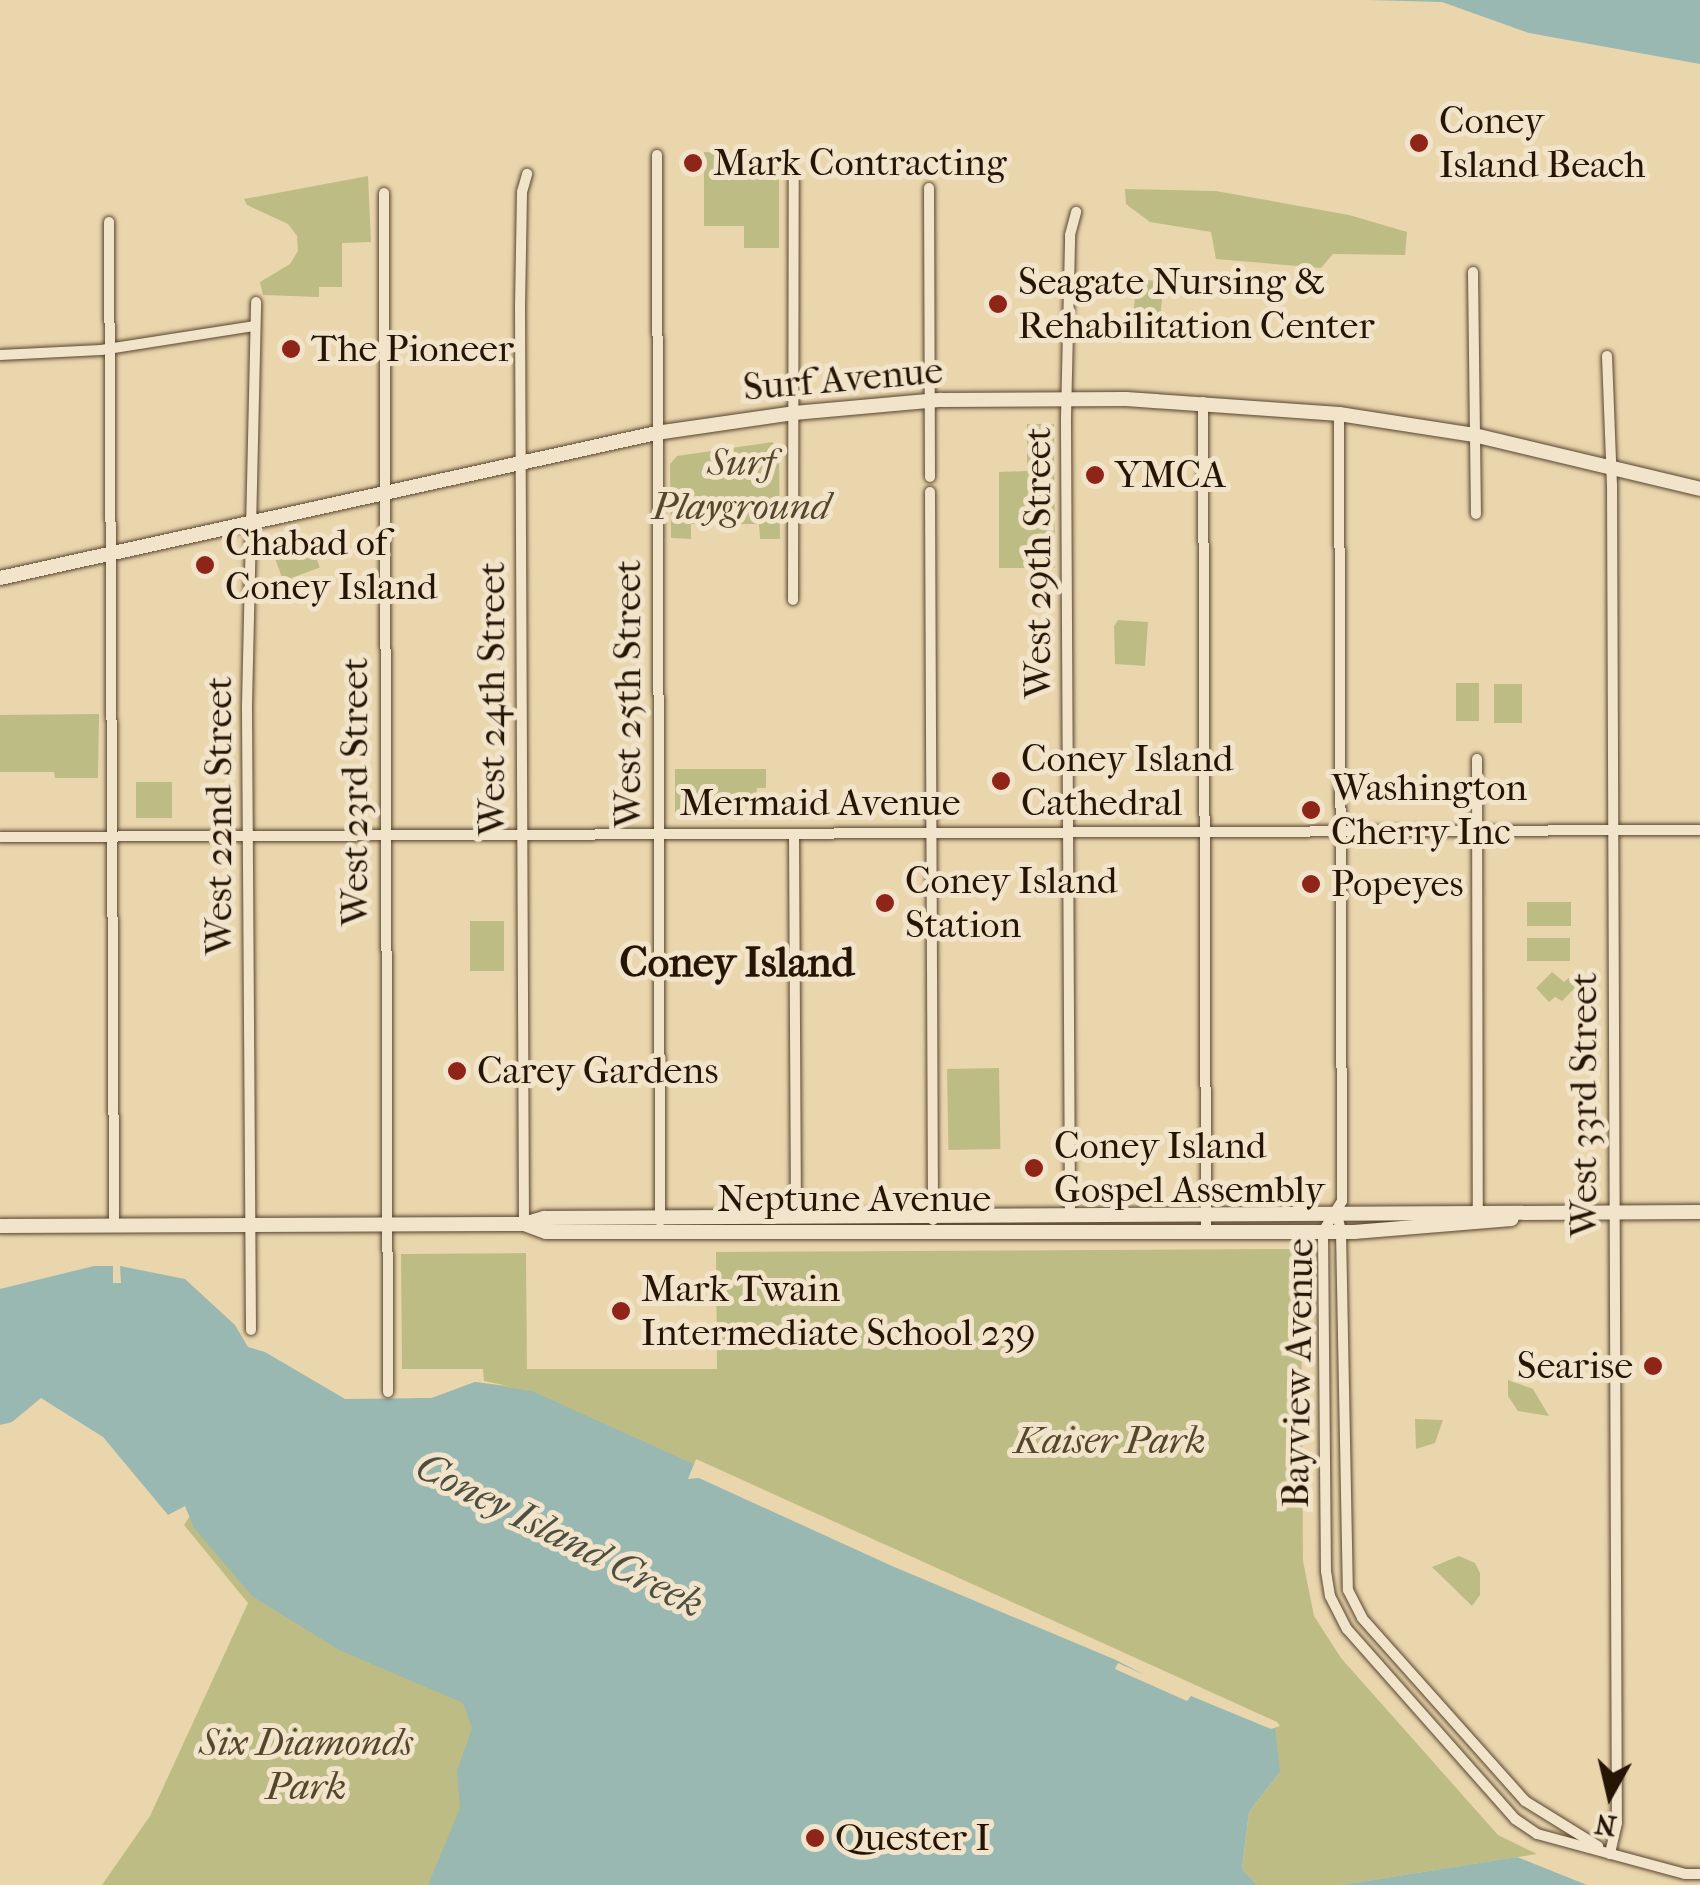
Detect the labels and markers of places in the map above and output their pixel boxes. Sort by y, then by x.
place label: Coney Island Beach [1439,98,1646,188]
marker: Coney Island Beach [1408,132,1430,154]
place label: Mark Contracting [713,140,1006,186]
marker: Mark Contracting [682,152,704,174]
place label: Seagate Nursing & Rehabilitation Center [1018,259,1375,348]
marker: Seagate Nursing & Rehabilitation Center [987,293,1009,315]
place label: The Pioneer [311,326,514,372]
marker: The Pioneer [280,338,302,360]
place label: YMCA [1115,452,1226,498]
marker: YMCA [1084,464,1106,486]
place label: Chabad of Coney Island [225,520,437,610]
marker: Chabad of Coney Island [194,554,216,576]
place label: Coney Island Cathedral [1021,736,1233,826]
place label: Washington Cherry Inc [1331,765,1527,854]
marker: Coney Island Cathedral [990,770,1012,792]
marker: Washington Cherry Inc [1300,799,1322,821]
place label: Coney Island Station [905,858,1117,948]
place label: Popeyes [1331,861,1463,907]
marker: Popeyes [1300,873,1322,895]
marker: Coney Island Station [874,892,896,914]
place label: Carey Gardens [477,1048,718,1094]
marker: Carey Gardens [446,1060,468,1082]
place label: Coney Island Gospel Assembly [1054,1123,1325,1212]
marker: Coney Island Gospel Assembly [1023,1157,1045,1179]
place label: Mark Twain Intermediate School 239 [641,1266,1036,1356]
marker: Mark Twain Intermediate School 239 [610,1300,632,1322]
place label: Searise [1517,1343,1633,1389]
marker: Searise [1642,1355,1664,1377]
place label: Quester I [835,1815,990,1861]
marker: Quester I [804,1827,826,1849]

